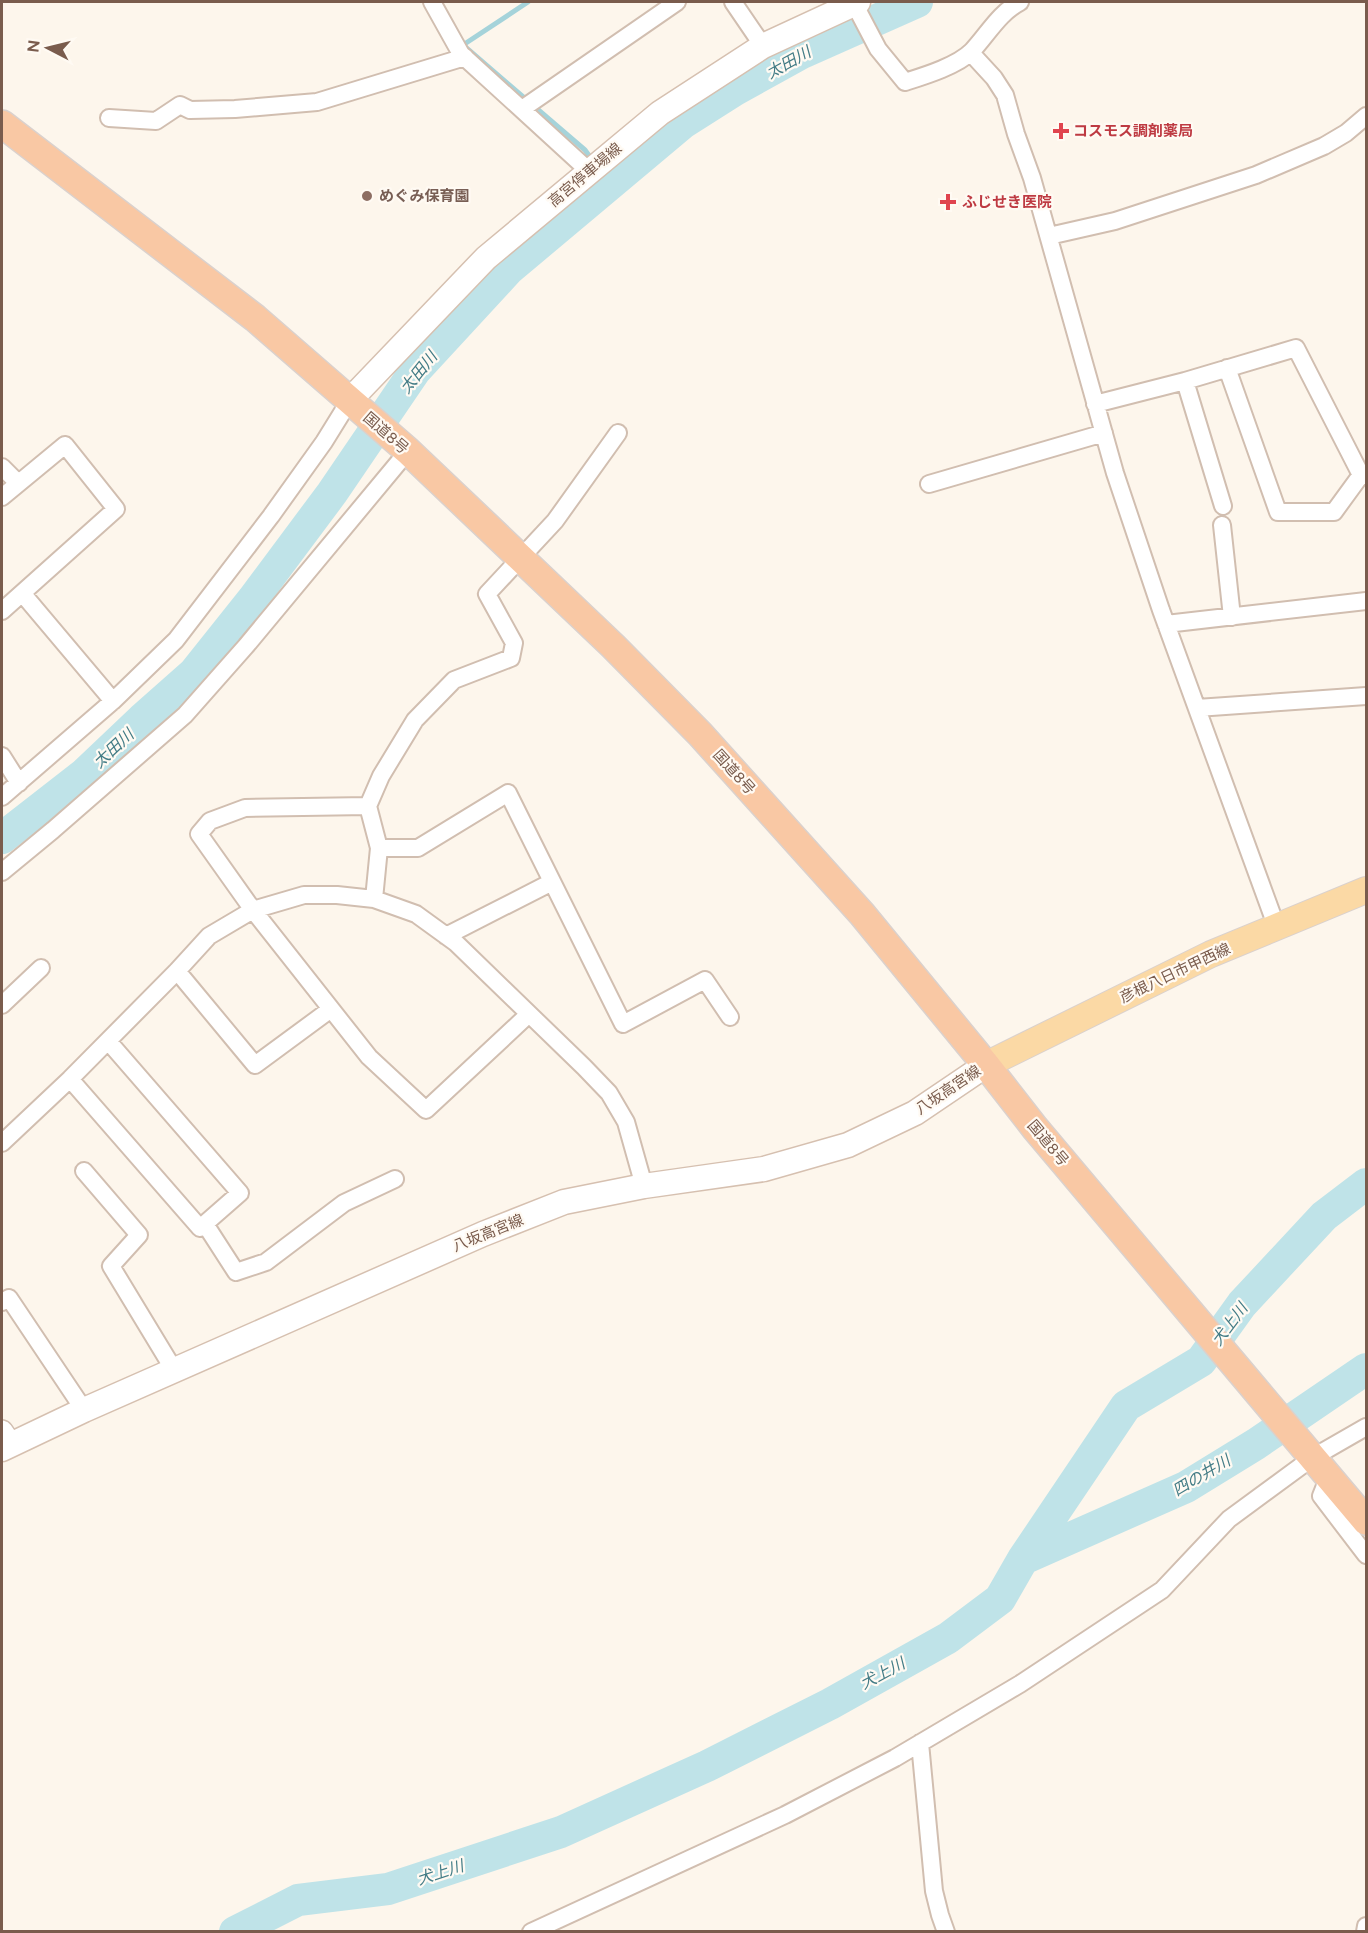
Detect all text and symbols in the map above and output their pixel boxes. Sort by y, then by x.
north arrow [18,18,78,78]
text: N [23,39,44,54]
water label: 太田川 [763,42,816,82]
place label: コスモス調剤薬局 [1073,122,1193,140]
marker: コスモス調剤薬局 [1054,124,1068,138]
street label: 高宮停車場線 [545,139,625,211]
place label: めぐみ保育園 [379,187,469,205]
marker: めぐみ保育園 [360,189,374,203]
marker: ふじせき医院 [939,193,957,211]
place label: ふじせき医院 [962,193,1052,211]
water label: 太田川 [396,346,442,397]
street label: 国道8号 [360,408,412,458]
water label: 太田川 [89,724,139,772]
street label: 国道8号 [709,746,759,798]
street label: 彦根八日市甲西線 [1117,939,1233,1007]
street label: 八坂高宮線 [912,1062,984,1118]
street label: 国道8号 [1024,1116,1072,1170]
street label: 八坂高宮線 [450,1211,526,1255]
water label: 犬上川 [1207,1298,1253,1349]
water label: 四の井川 [1169,1450,1235,1500]
water label: 犬上川 [857,1653,910,1693]
water label: 犬上川 [414,1855,468,1889]

